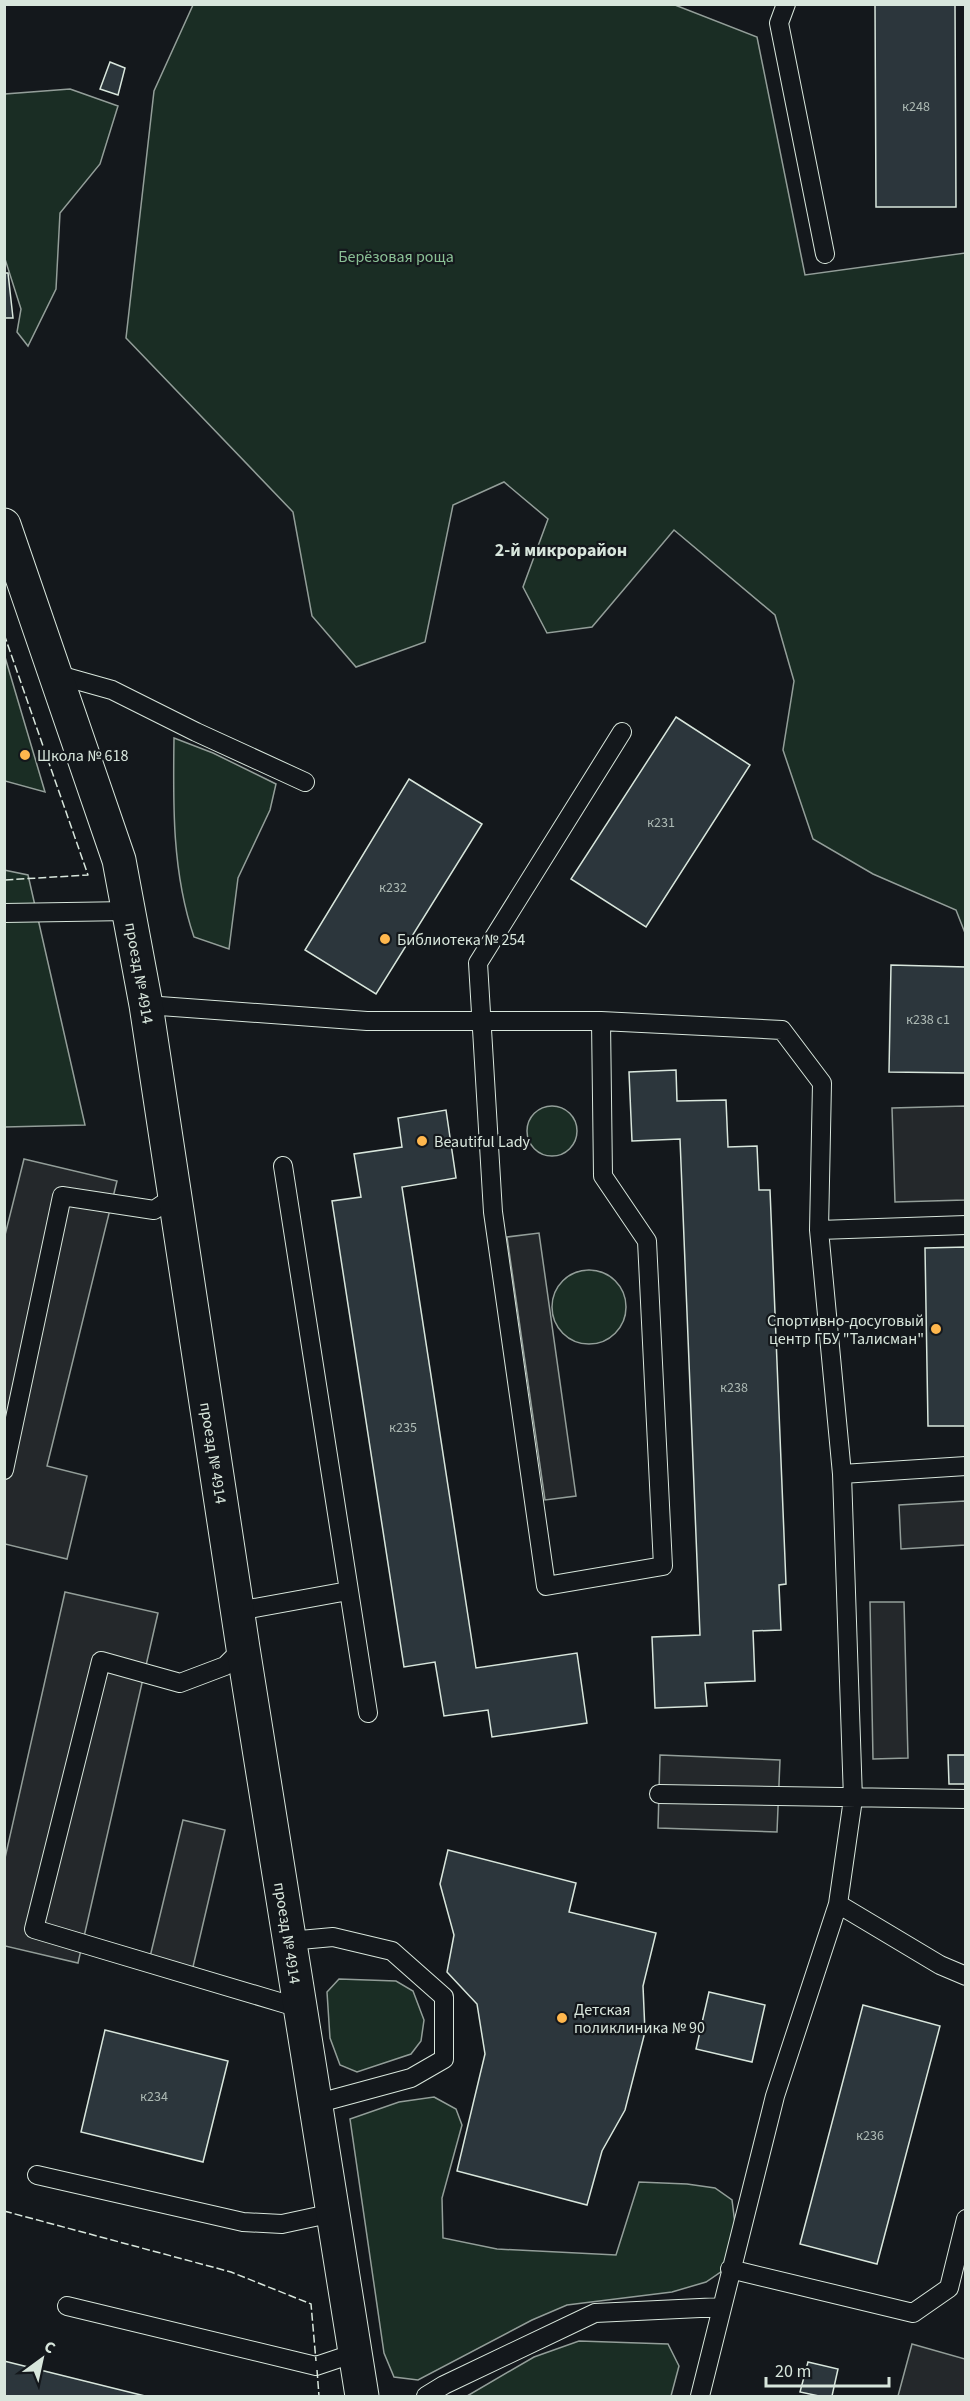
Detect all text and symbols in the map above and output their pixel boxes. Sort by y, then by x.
house number: к248 [902,97,930,117]
park label: Берёзовая роща [338,246,454,268]
district label: 2-й микрорайон [495,538,627,563]
place label: Школа № 618 [37,745,128,767]
marker: Школа № 618 [18,748,32,762]
house number: к231 [647,813,675,833]
house number: к232 [379,878,407,898]
street label: проезд № 4914 [119,921,159,1026]
place label: Библиотека № 254 [397,929,525,951]
marker: Библиотека № 254 [378,932,392,946]
house number: к238 с1 [906,1010,950,1030]
place label: Beautiful Lady [434,1131,531,1153]
marker: Beautiful Lady [415,1134,429,1148]
place label: Спортивно-досуговый центр ГБУ "Талисман" [767,1310,924,1350]
marker: Спортивно-досуговый центр ГБУ "Талисман" [929,1322,943,1336]
house number: к238 [720,1378,748,1398]
street label: проезд № 4914 [194,1401,232,1506]
house number: к235 [389,1418,417,1438]
street label: проезд № 4914 [268,1881,306,1986]
place label: Детская поликлиника № 90 [574,1999,705,2039]
marker: Детская поликлиника № 90 [555,2011,569,2025]
house number: к234 [140,2087,168,2107]
house number: к236 [856,2126,884,2146]
north arrow [12,2329,72,2389]
text: С [40,2335,60,2359]
scale bar [766,2350,889,2388]
text: 20 m [775,2359,811,2384]

